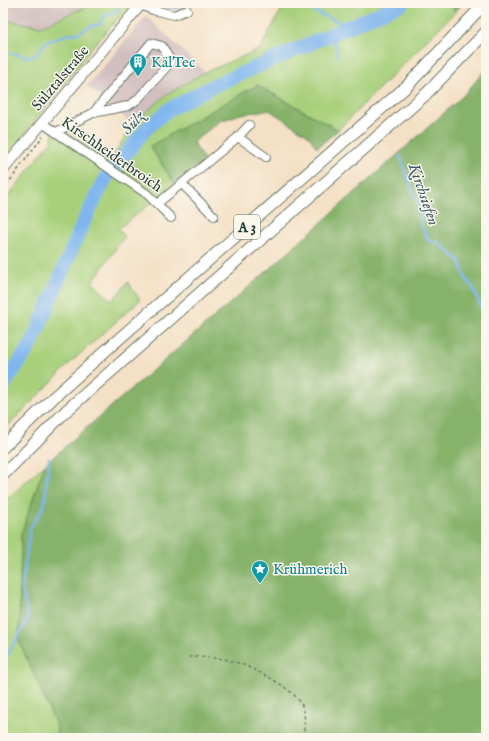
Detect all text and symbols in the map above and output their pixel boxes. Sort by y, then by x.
street label: Sülztalstraße [28,42,93,115]
building icon: KälTec [128,52,148,77]
place label: KälTec [151,53,195,72]
water label: Sülz [117,106,151,139]
street label: Kirschheiderbroich [57,112,166,196]
water label: Kirchsiefen [403,160,443,228]
road number: A 3 [234,215,260,239]
place icon: Krühmerich [250,559,270,584]
place label: Krühmerich [273,560,347,579]

